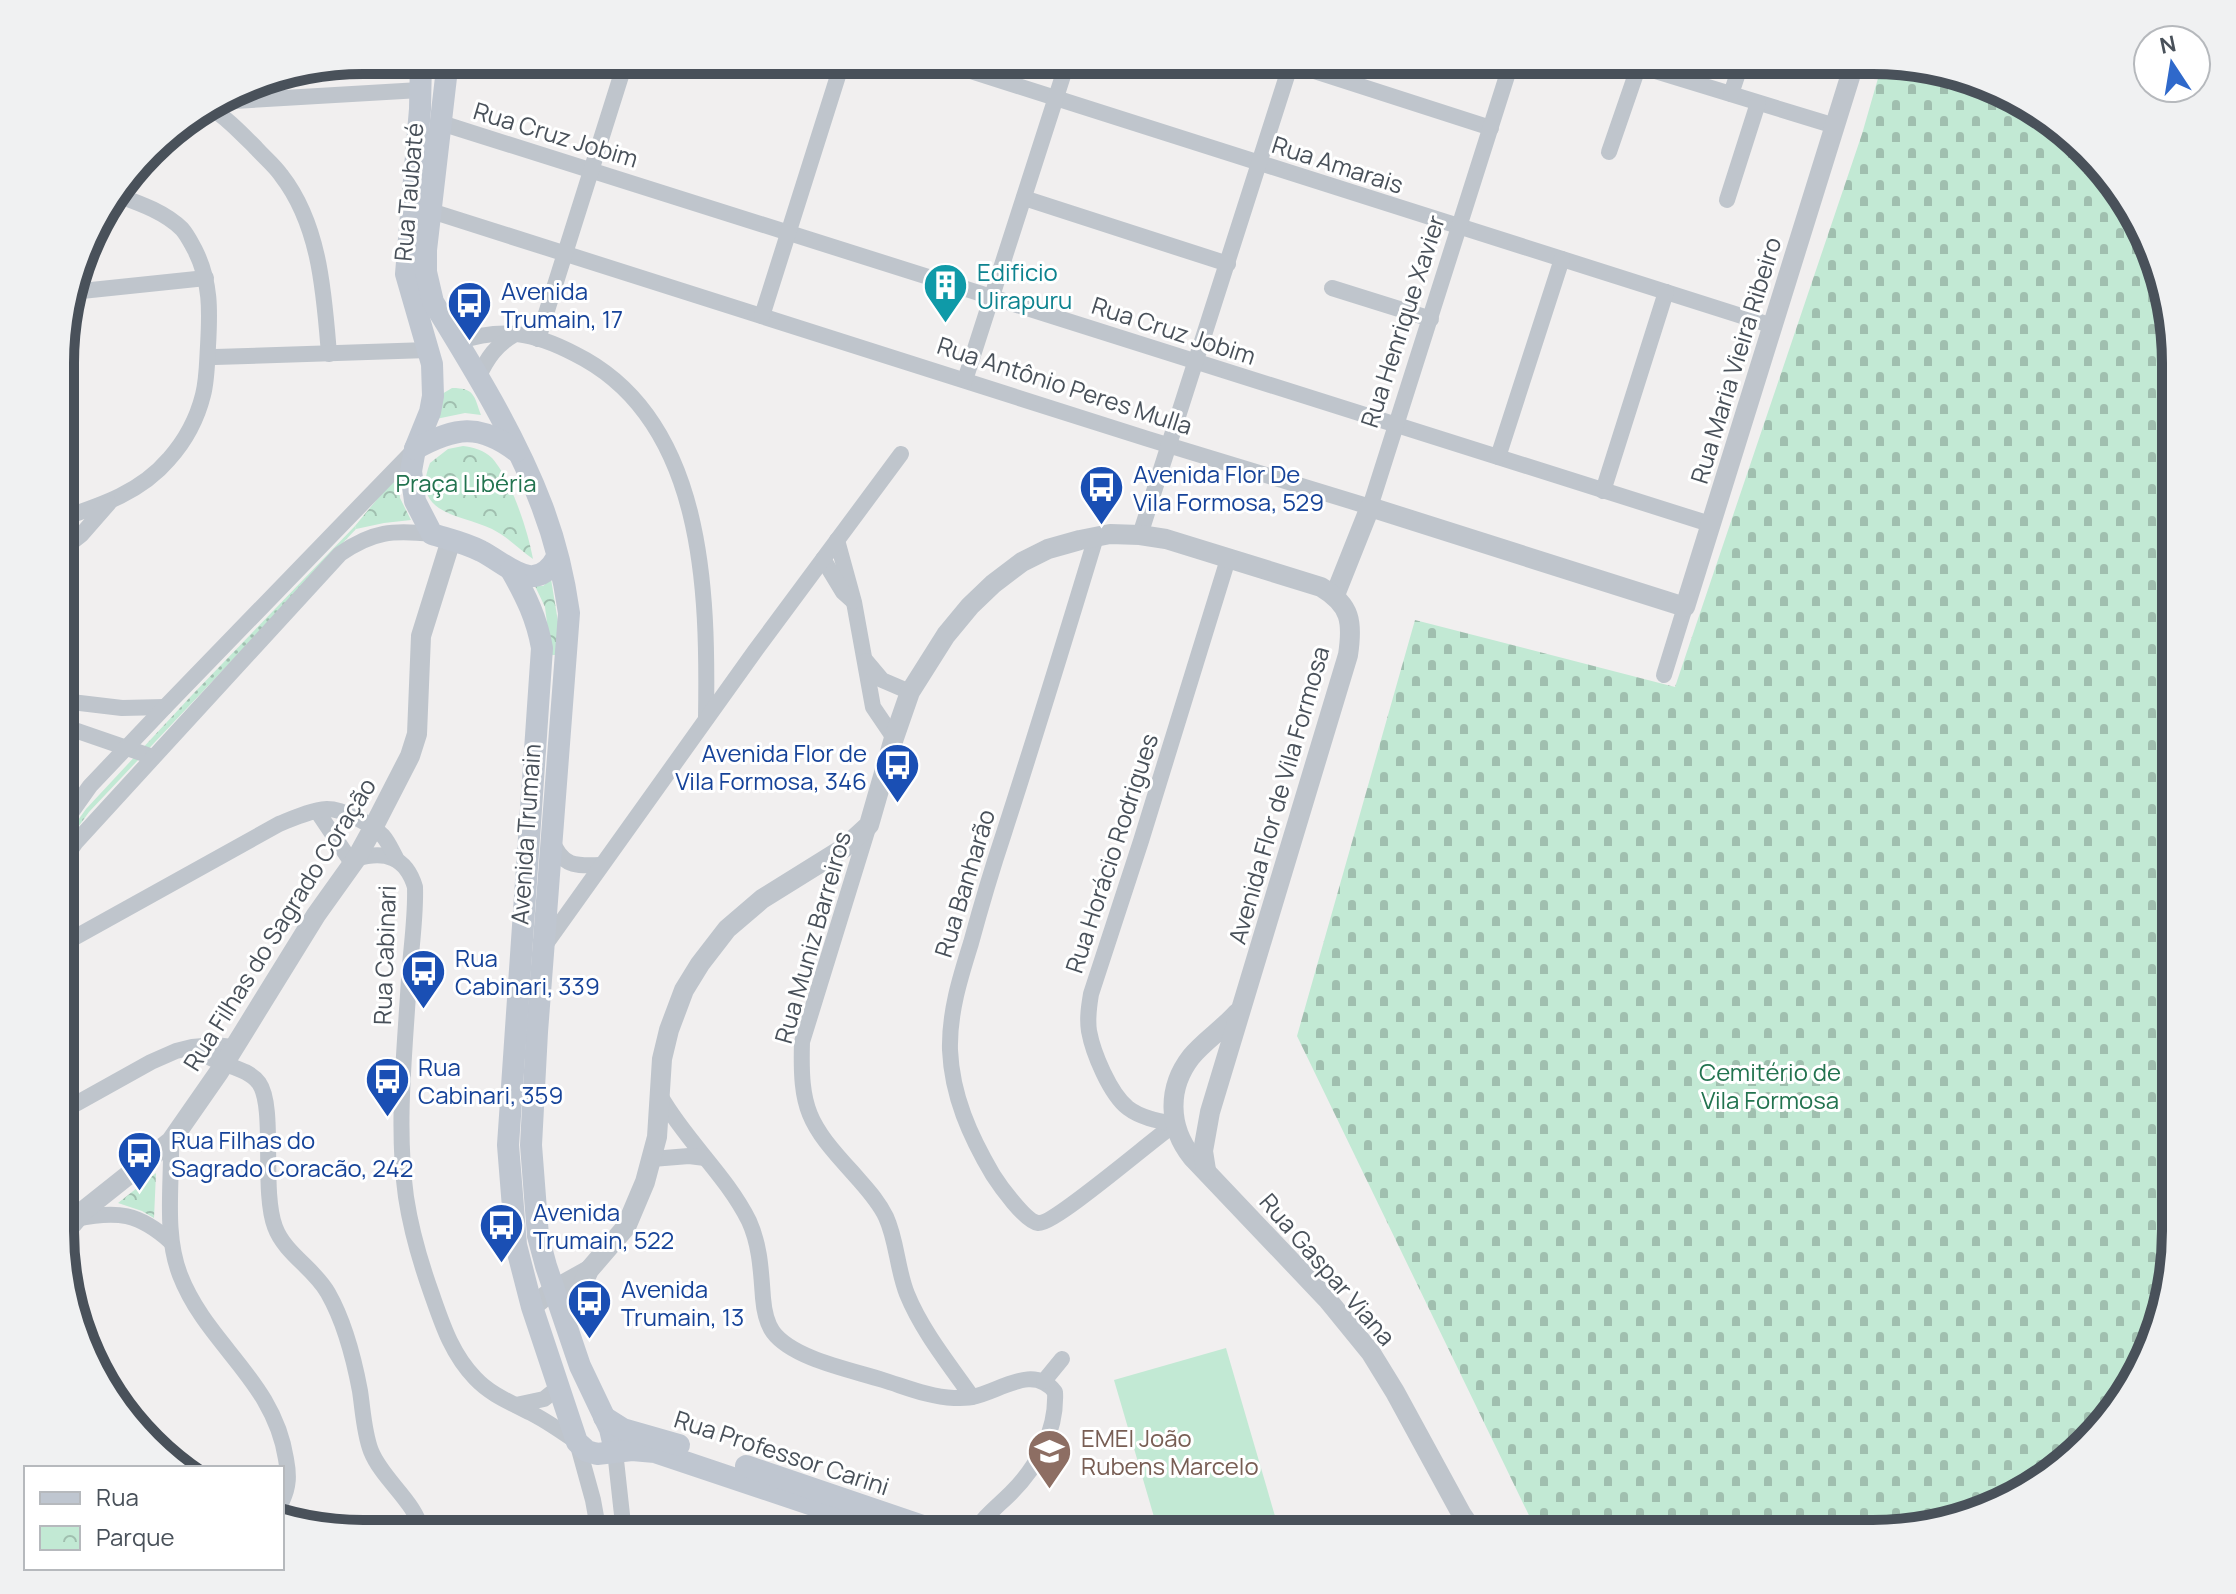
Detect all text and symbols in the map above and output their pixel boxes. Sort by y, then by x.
north arrow [2132,24,2212,104]
text: N [2157,28,2179,61]
street label: Rua Cruz Jobim [470,93,642,175]
street label: Rua Taubaté [386,121,430,263]
street label: Rua Amarais [1268,127,1408,201]
street label: Rua Henrique Xavier [1352,210,1452,431]
street label: Rua Maria Vieira Ribeiro [1682,233,1788,487]
place label: Edificio Uirapuru [977,255,1072,316]
building icon: Edificio Uirapuru [922,261,970,324]
place label: Avenida Trumain, 17 [501,274,623,335]
bus stop icon: Avenida Trumain, 17 [446,280,494,343]
street label: Rua Cruz Jobim [1088,288,1260,372]
street label: Rua Antônio Peres Mulla [933,328,1197,442]
place label: Avenida Flor De Vila Formosa, 529 [1133,457,1324,518]
bus stop icon: Avenida Flor De Vila Formosa, 529 [1078,463,1126,526]
park label: Praça Libéria [395,466,537,499]
street label: Avenida Flor de Vila Formosa [1220,642,1336,948]
street label: Rua Horácio Rodrigues [1057,729,1165,977]
place label: Avenida Flor de Vila Formosa, 346 [675,736,867,797]
street label: Avenida Trumain [502,742,548,926]
bus stop icon: Avenida Flor de Vila Formosa, 346 [874,742,922,805]
street label: Rua Filhas do Sagrado Coração [175,771,383,1077]
street label: Rua Banharão [926,805,1002,961]
street label: Rua Muniz Barreiros [766,827,858,1047]
street label: Rua Cabinari [365,885,403,1025]
place label: Rua Cabinari, 339 [455,941,600,1002]
bus stop icon: Rua Cabinari, 339 [400,947,448,1010]
place label: Rua Cabinari, 359 [418,1050,563,1111]
park label: Cemitério de Vila Formosa [1699,1055,1841,1116]
bus stop icon: Rua Cabinari, 359 [363,1056,411,1119]
place label: Rua Filhas do Sagrado Coracão, 242 [171,1123,413,1184]
bus stop icon: Rua Filhas do Sagrado Coracão, 242 [116,1129,164,1192]
street label: Rua Gaspar Viana [1253,1186,1403,1352]
place label: Avenida Trumain, 522 [533,1195,674,1256]
bus stop icon: Avenida Trumain, 522 [478,1201,526,1264]
place label: Avenida Trumain, 13 [621,1272,744,1333]
bus stop icon: Avenida Trumain, 13 [566,1278,614,1341]
street label: Rua Professor Carini [670,1402,894,1502]
place label: EMEI João Rubens Marcelo [1081,1421,1259,1482]
school or university icon: EMEI João Rubens Marcelo [1026,1427,1074,1490]
legend [24,1466,284,1570]
text: Rua [96,1480,139,1513]
text: Parque [96,1520,174,1553]

